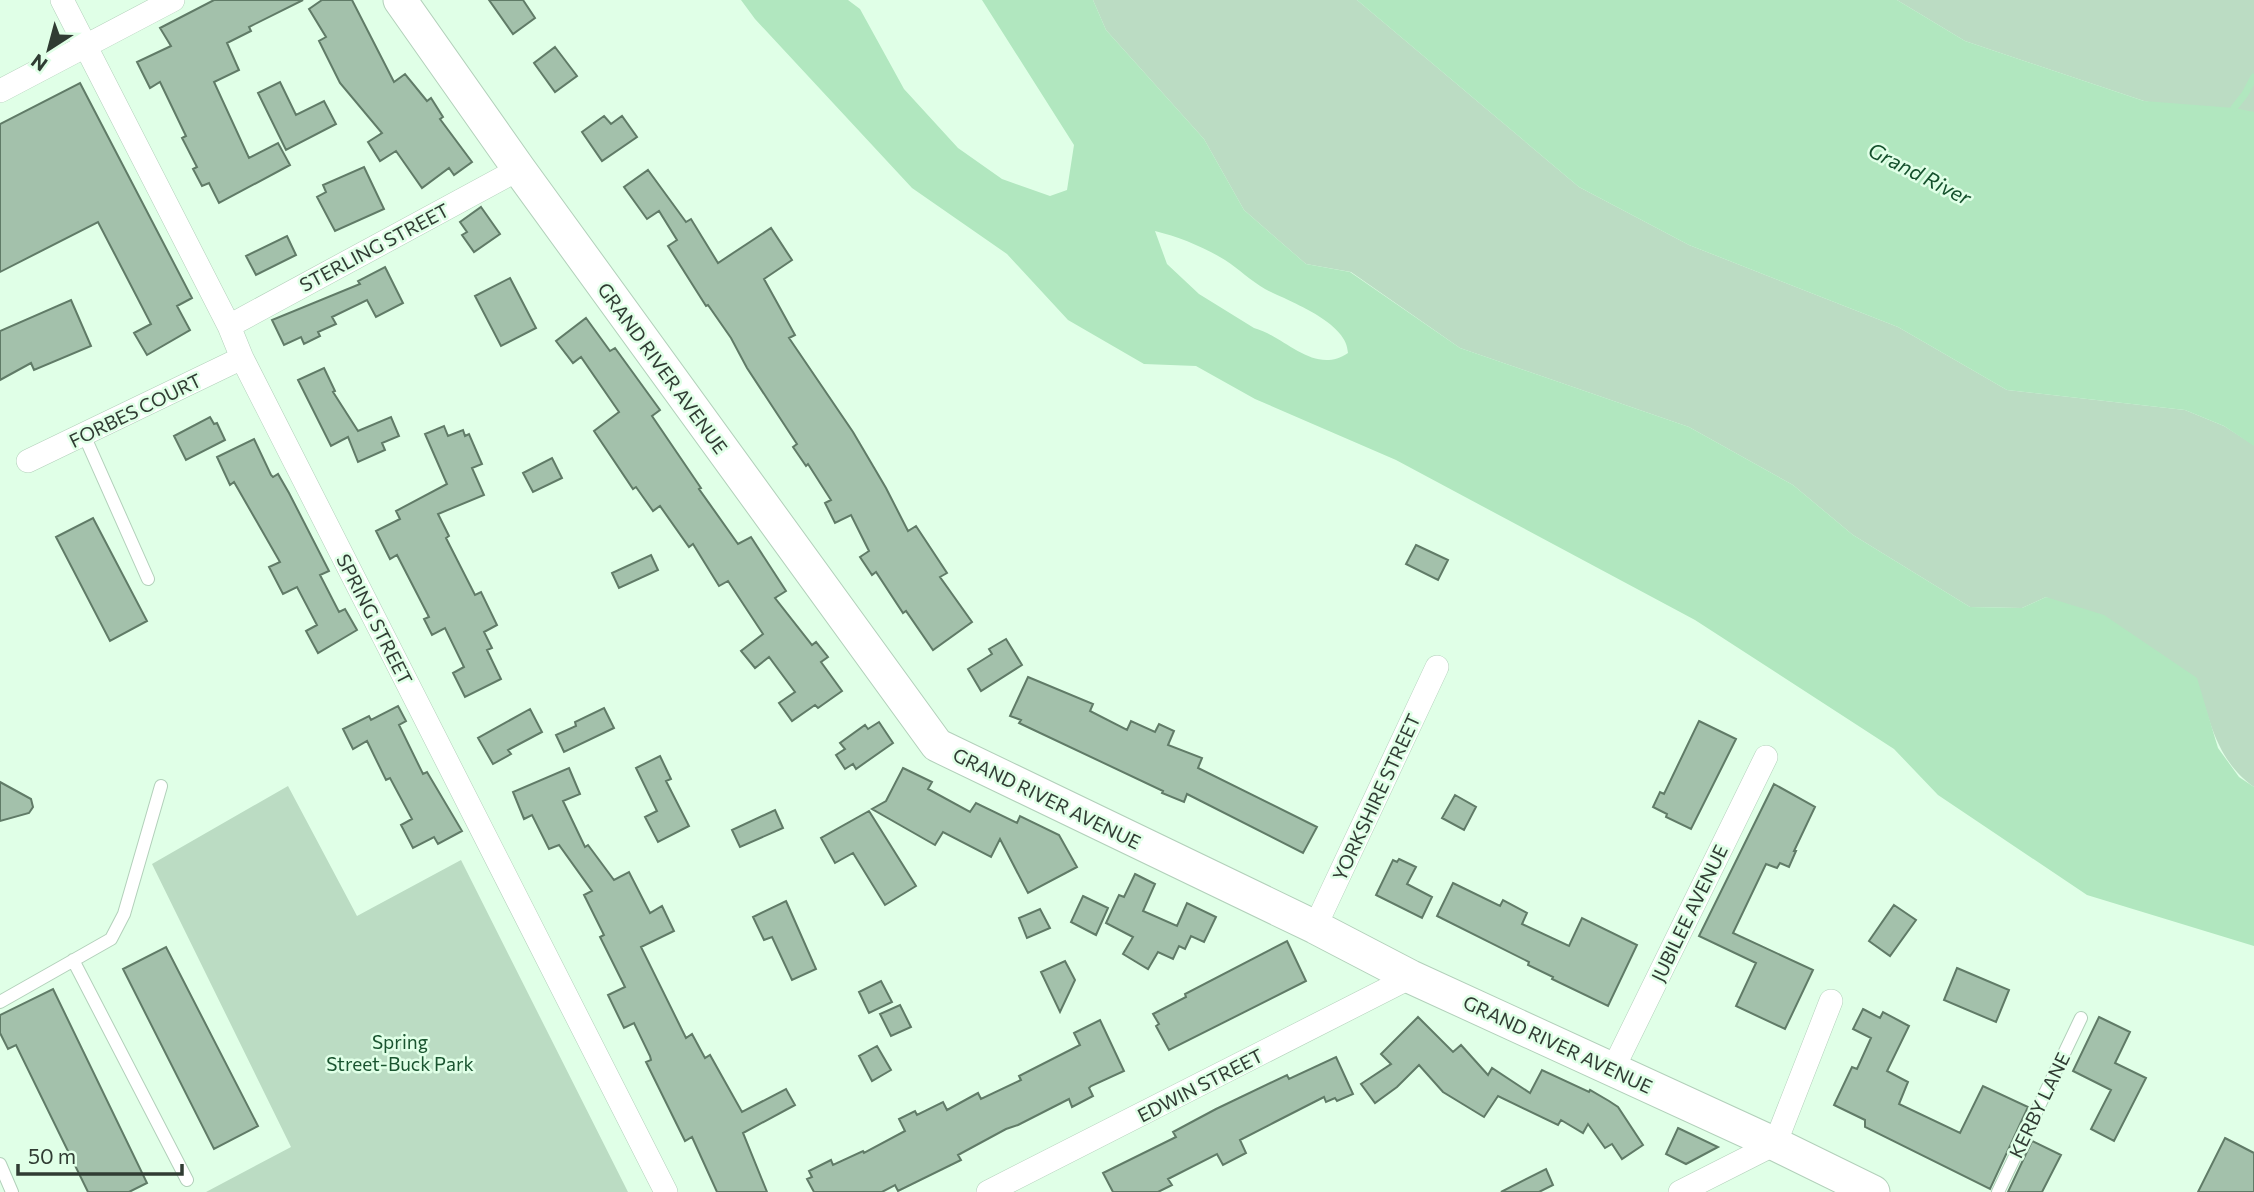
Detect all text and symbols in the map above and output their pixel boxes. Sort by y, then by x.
north arrow [14,14,84,84]
text: N [26,50,51,77]
water label: Grand River [1864,136,1976,210]
street label: STERLING STREET [295,198,453,296]
street label: GRAND RIVER AVENUE [593,278,733,458]
street label: FORBES COURT [65,368,205,452]
street label: SPRING STREET [332,550,418,688]
street label: YORKSHIRE STREET [1327,710,1425,884]
street label: GRAND RIVER AVENUE [949,743,1145,853]
street label: JUBILEE AVENUE [1646,841,1732,985]
street label: GRAND RIVER AVENUE [1460,990,1656,1098]
park label: Spring Street-Buck Park [326,1030,474,1075]
street label: EDWIN STREET [1133,1043,1267,1127]
street label: KERBY LANE [2004,1049,2074,1161]
scale bar [18,1132,182,1176]
text: 50 m [28,1143,76,1168]

